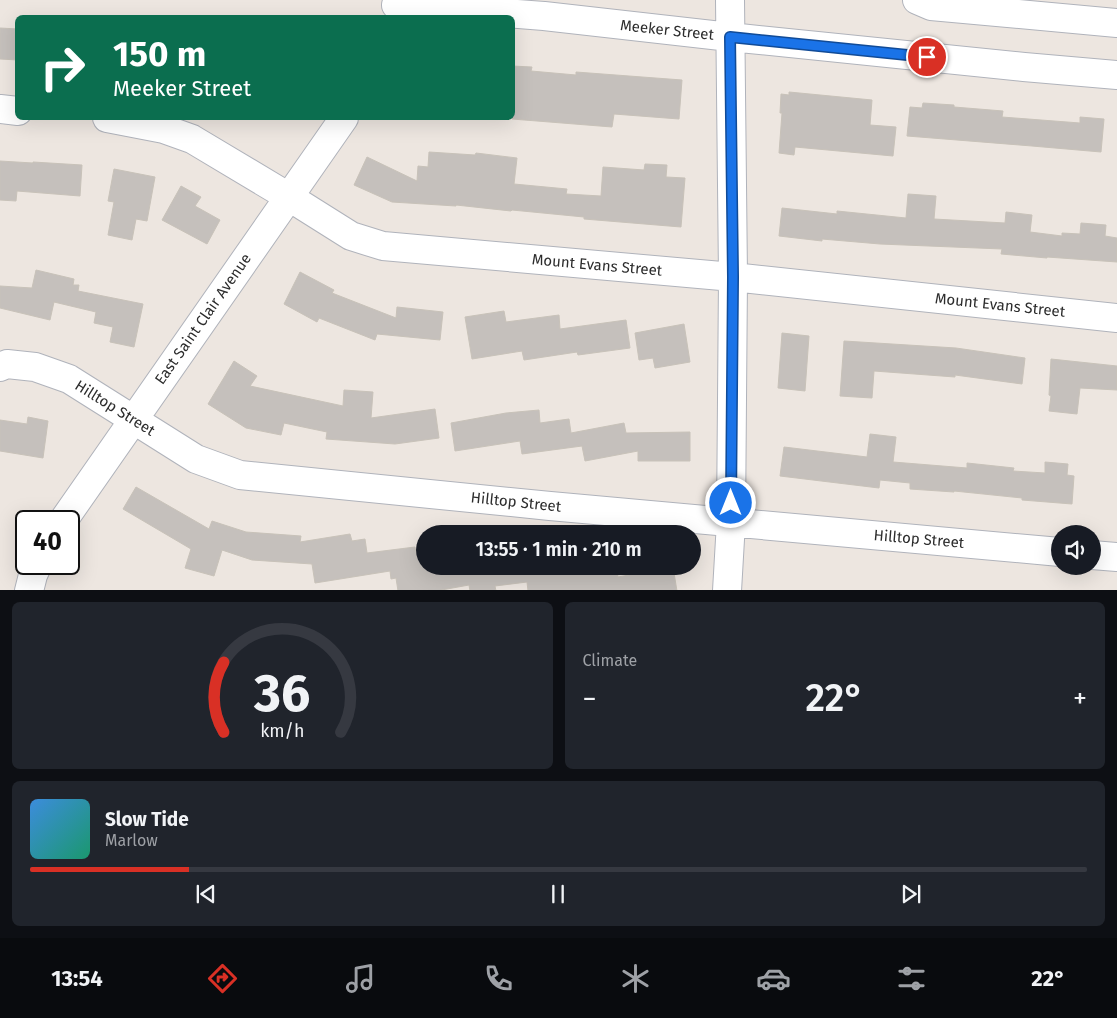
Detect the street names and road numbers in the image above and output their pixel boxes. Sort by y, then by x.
street label: Meeker Street [619,16,715,44]
street label: East Saint Clair Avenue [151,250,255,388]
street label: Mount Evans Street [531,250,664,280]
street label: Mount Evans Street [934,289,1067,321]
street label: Hilltop Street [72,376,159,440]
street label: Hilltop Street [470,488,563,516]
street label: Hilltop Street [873,526,966,552]

